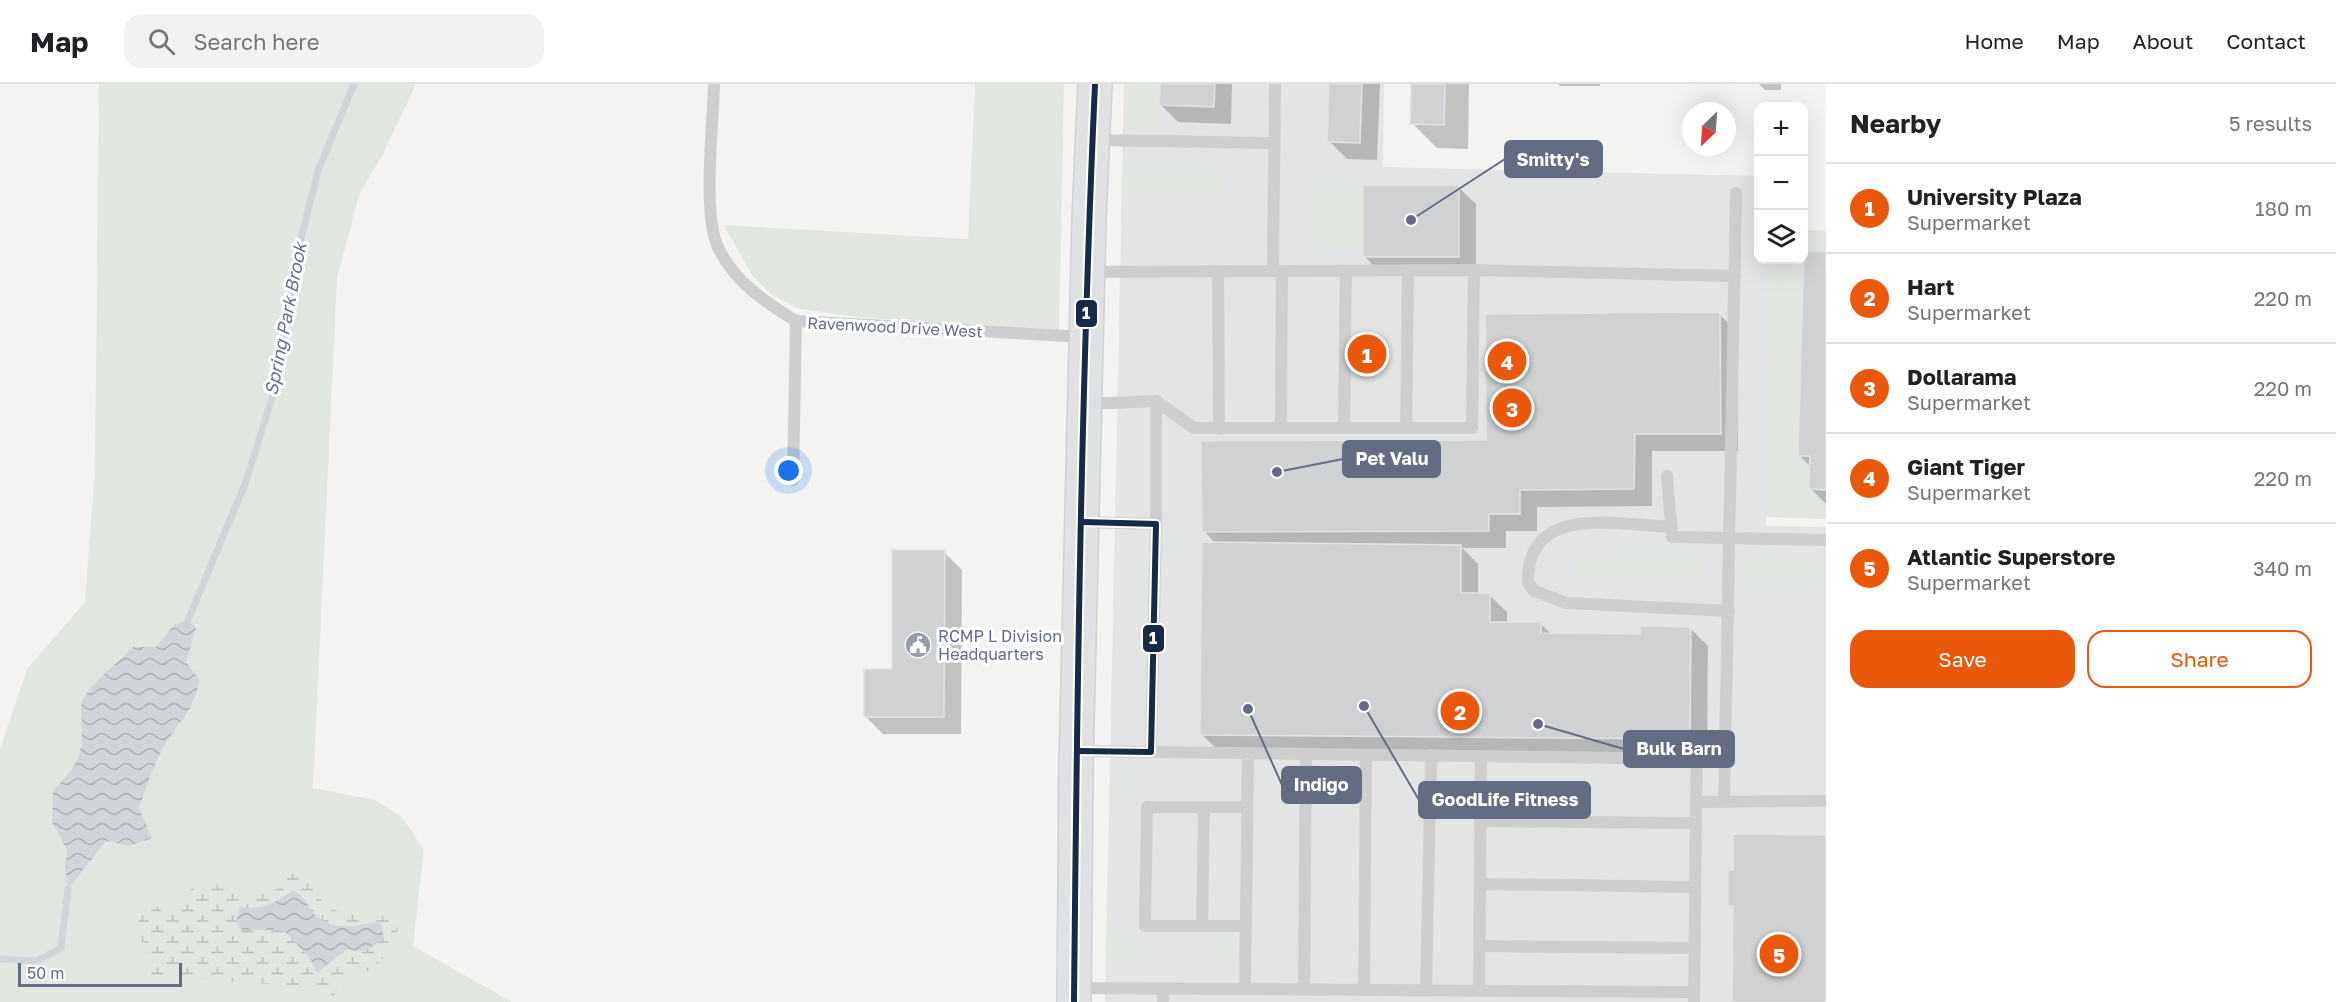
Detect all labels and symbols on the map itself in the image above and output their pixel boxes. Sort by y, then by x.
north arrow [1682,102,1736,156]
callout: Smitty's [1505,141,1602,177]
text: Smitty's [1517,148,1589,170]
water label: Spring Park Brook [259,239,311,397]
line badge: 1 [1075,299,1098,328]
text: 1 [1082,303,1090,323]
street label: Ravenwood Drive West [807,312,983,342]
pin: 1 [1348,332,1386,376]
pin: 4 [1488,338,1526,384]
pin: 3 [1492,386,1532,430]
callout: Pet Valu [1343,441,1440,477]
text: Pet Valu [1356,447,1428,469]
your location [774,456,803,485]
line badge: 1 [1142,624,1165,653]
place label: RCMP L Division Headquarters [938,626,1062,664]
text: 1 [1149,628,1157,648]
public building icon: RCMP L Division Headquarters [903,630,933,660]
pin: 2 [1440,688,1480,734]
callout: Bulk Barn [1624,731,1734,767]
text: Bulk Barn [1636,737,1722,759]
callout: Indigo [1282,767,1361,803]
text: Indigo [1294,773,1349,795]
callout: GoodLife Fitness [1419,782,1590,818]
text: GoodLife Fitness [1431,788,1579,810]
pin: 5 [1760,932,1798,976]
scale bar [18,960,182,988]

